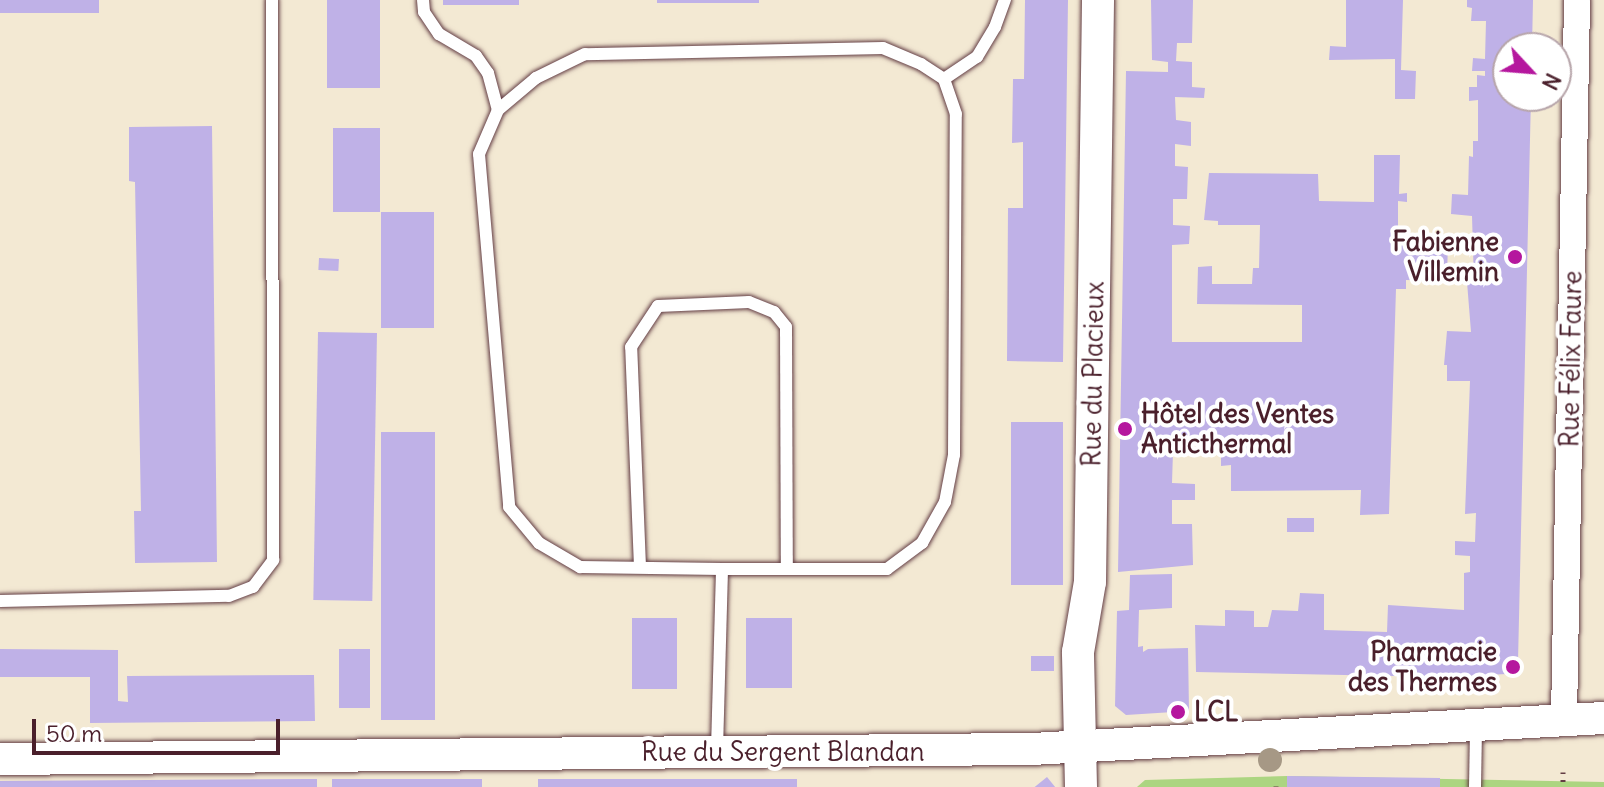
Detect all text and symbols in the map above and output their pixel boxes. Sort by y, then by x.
north arrow [1492,32,1572,112]
text: N [1536,69,1568,95]
place label: Fabienne Villemin [1392,226,1499,288]
marker: Fabienne Villemin [1506,248,1524,266]
street label: Rue Félix Faure [1554,270,1588,448]
street label: Rue du Placieux [1076,281,1110,467]
place label: Hôtel des Ventes Anticthermal [1141,398,1334,460]
marker: Hôtel des Ventes Anticthermal [1116,420,1134,438]
place label: Pharmacie des Thermes [1348,636,1497,698]
marker: Pharmacie des Thermes [1504,658,1522,676]
place label: LCL [1194,696,1238,728]
scale bar [36,703,284,753]
marker: LCL [1169,703,1187,721]
text: 50 m [46,718,102,748]
street label: Rue du Sergent Blandan [641,736,925,768]

